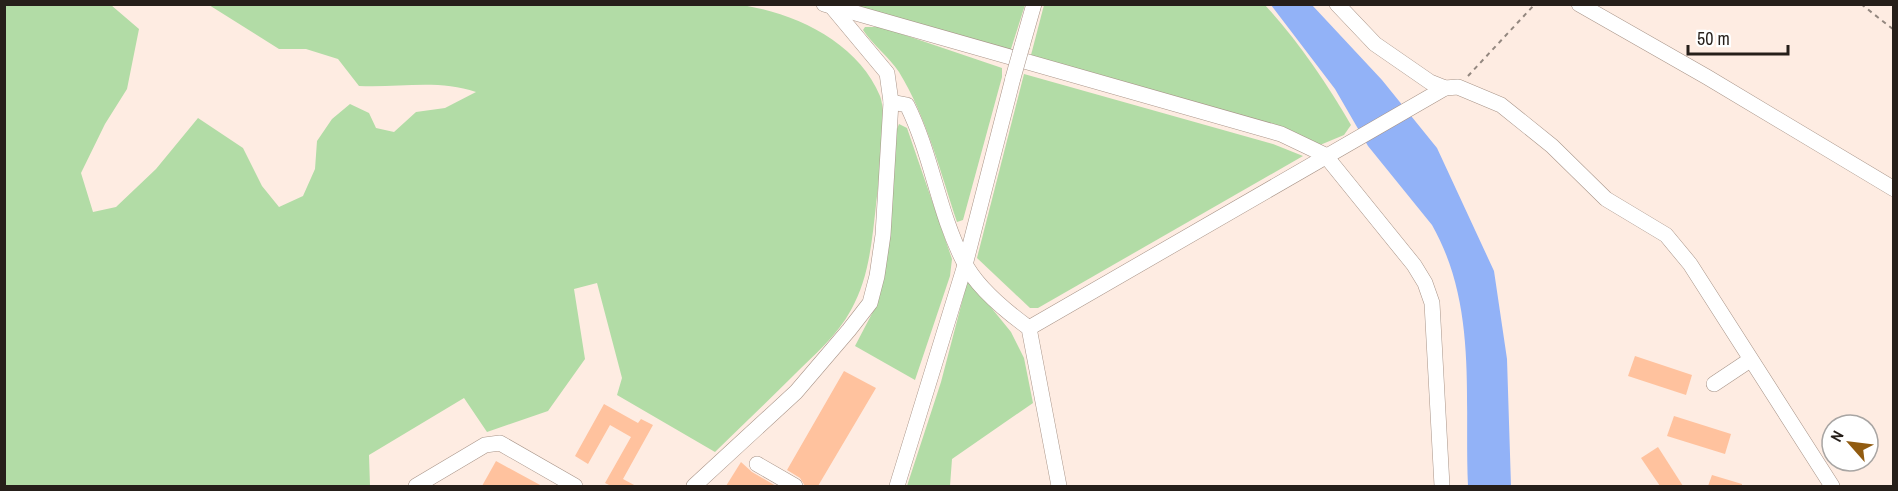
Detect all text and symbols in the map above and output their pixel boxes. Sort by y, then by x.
scale bar [1688,18,1788,56]
text: 50 m [1697,26,1730,51]
north arrow [1820,413,1880,473]
text: N [1825,427,1849,445]

